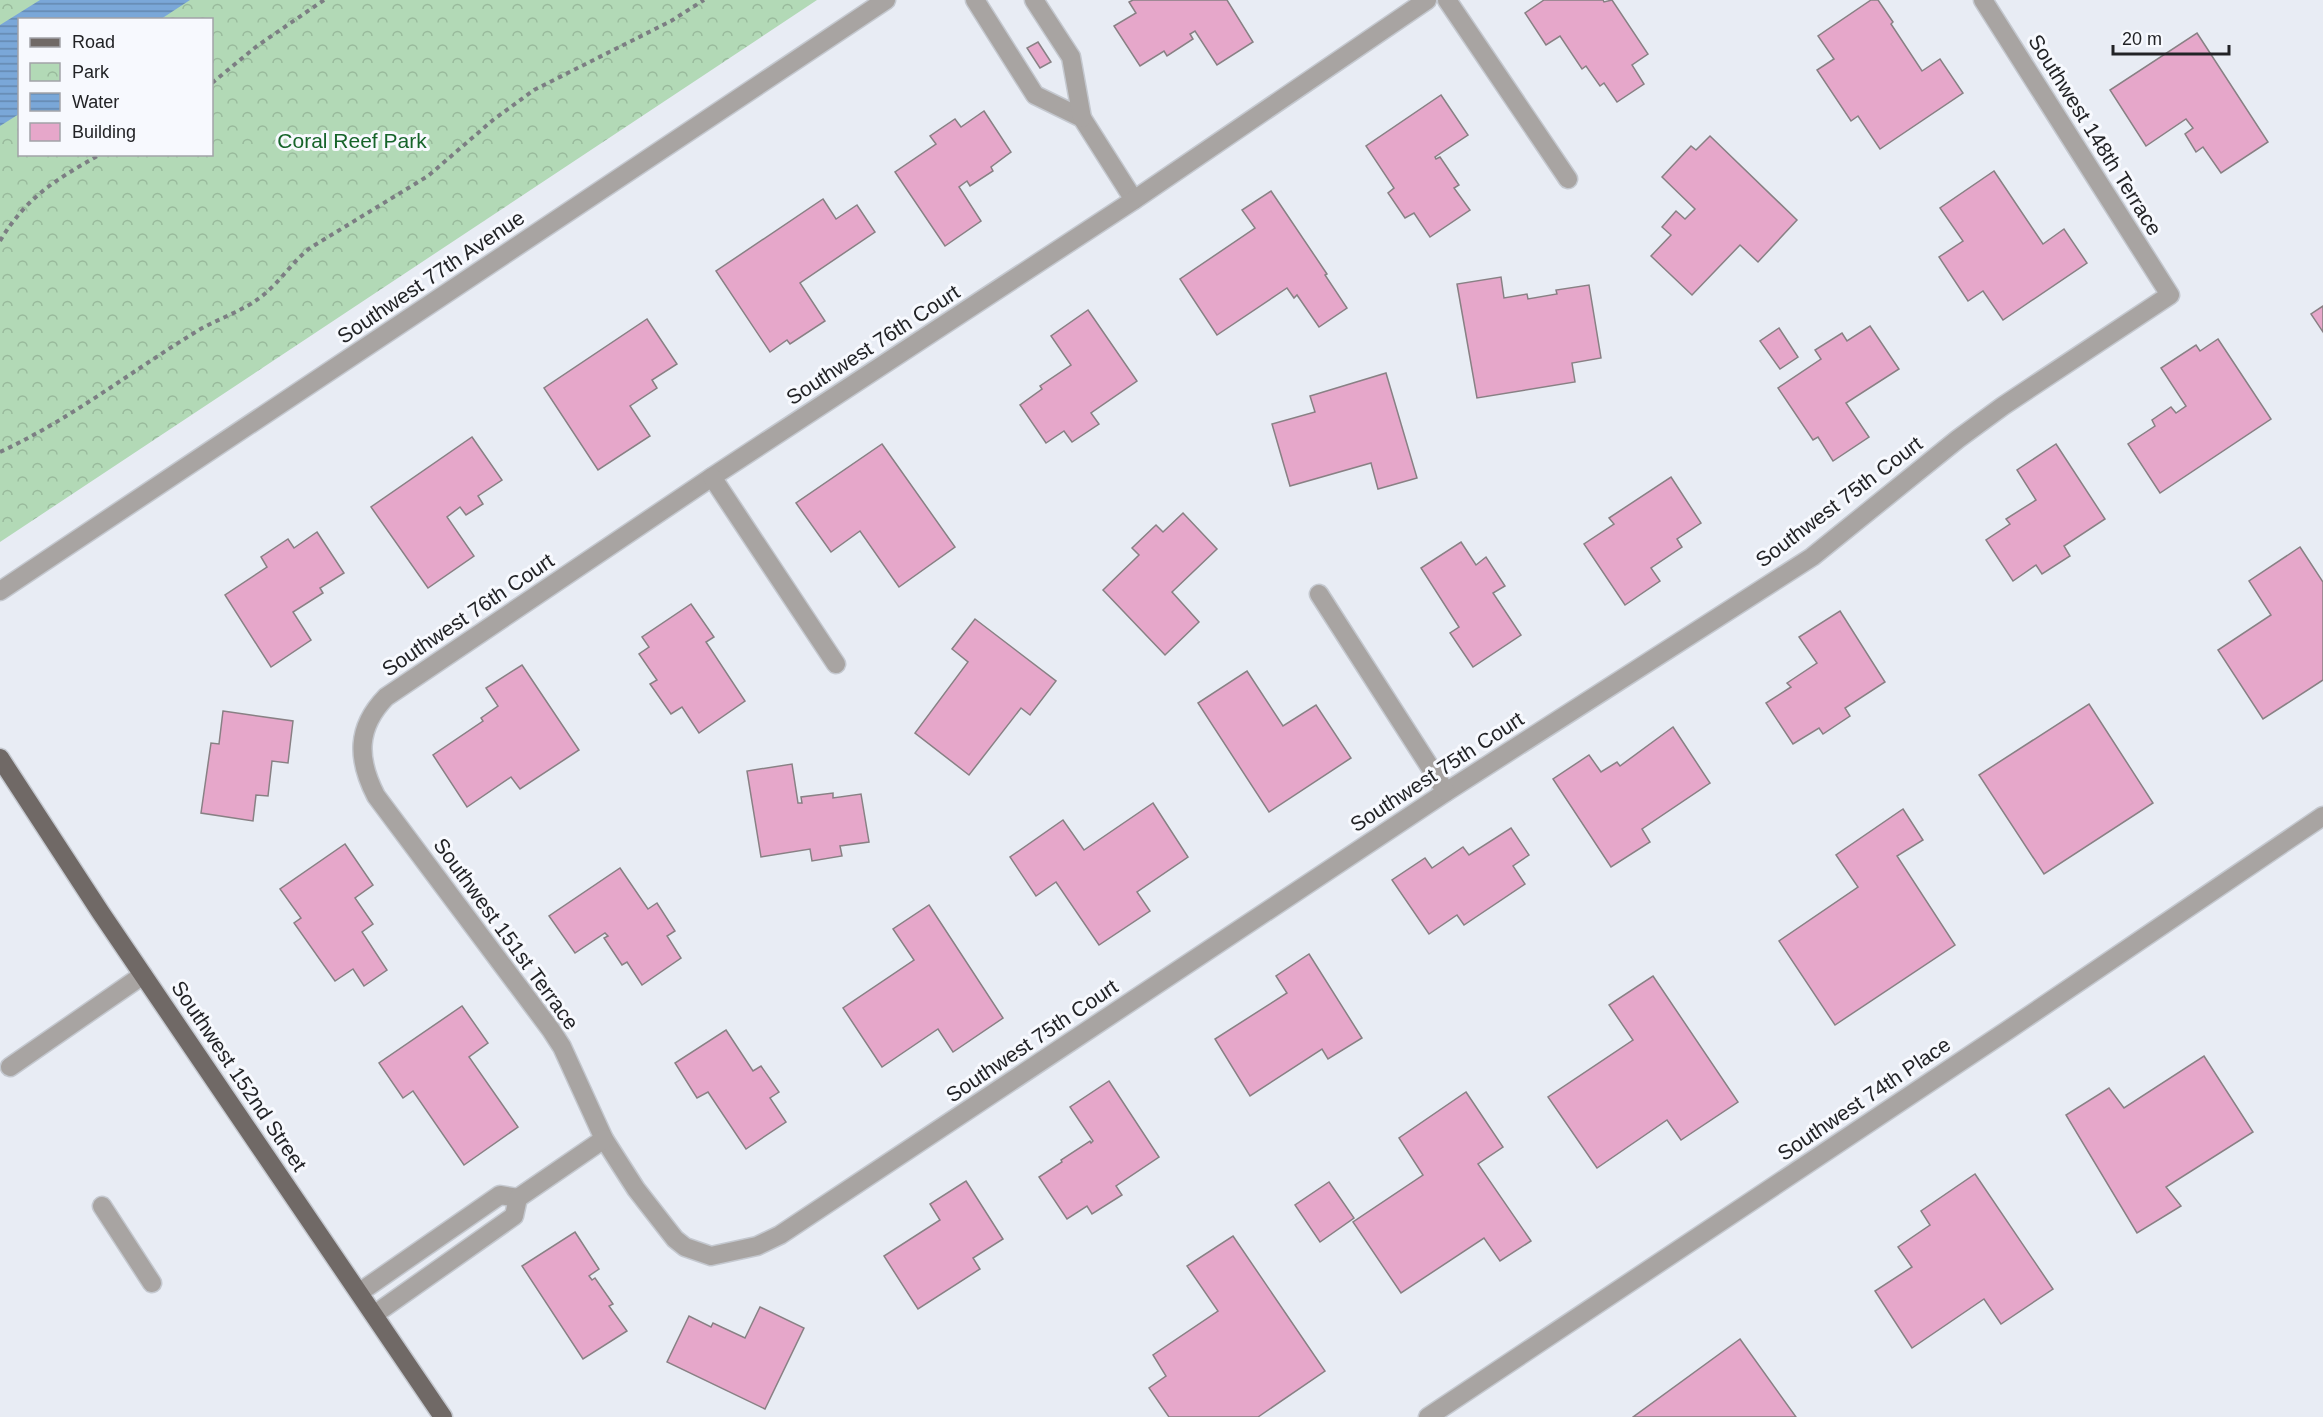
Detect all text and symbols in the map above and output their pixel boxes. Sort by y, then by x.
legend [18,18,213,156]
scale bar [2113,18,2228,56]
text: 20 m [2122,29,2162,49]
street label: Southwest 148th Terrace [2024,30,2167,239]
text: Road [72,32,115,52]
text: Park [72,62,110,82]
text: Water [72,92,119,112]
text: Building [72,122,136,142]
park label: Coral Reef Park [277,129,427,152]
street label: Southwest 77th Avenue [333,205,528,348]
street label: Southwest 76th Court [782,280,964,409]
street label: Southwest 75th Court [1751,432,1926,572]
street label: Southwest 76th Court [378,548,558,681]
street label: Southwest 75th Court [1346,707,1528,836]
street label: Southwest 151st Terrace [429,834,584,1034]
street label: Southwest 75th Court [942,974,1122,1107]
street label: Southwest 152nd Street [167,976,312,1175]
street label: Southwest 74th Place [1773,1032,1954,1165]

